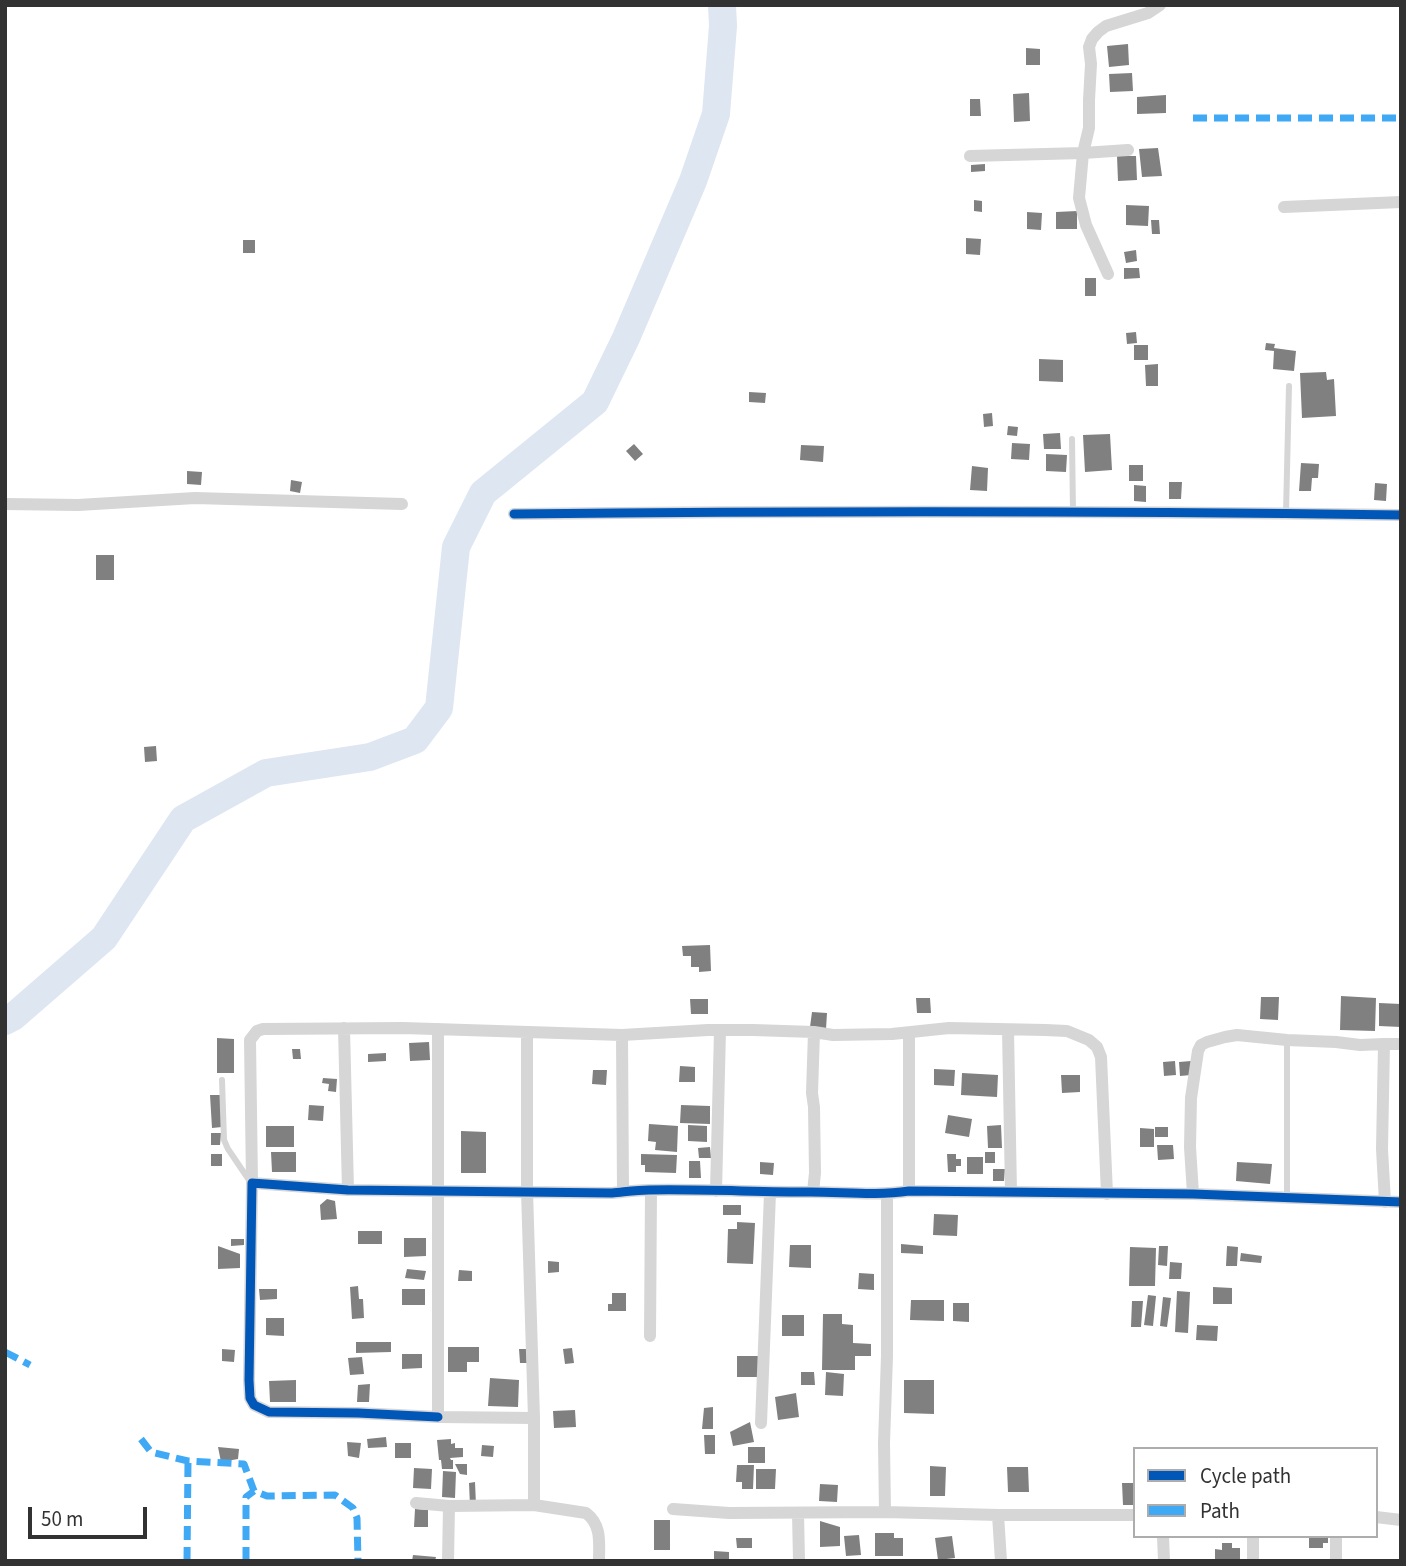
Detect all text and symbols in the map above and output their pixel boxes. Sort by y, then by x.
legend [1133,1447,1378,1538]
text: Cycle path [1200,1461,1291,1491]
scale bar [32,1492,150,1536]
text: Path [1200,1496,1240,1526]
text: 50 m [41,1504,83,1534]

